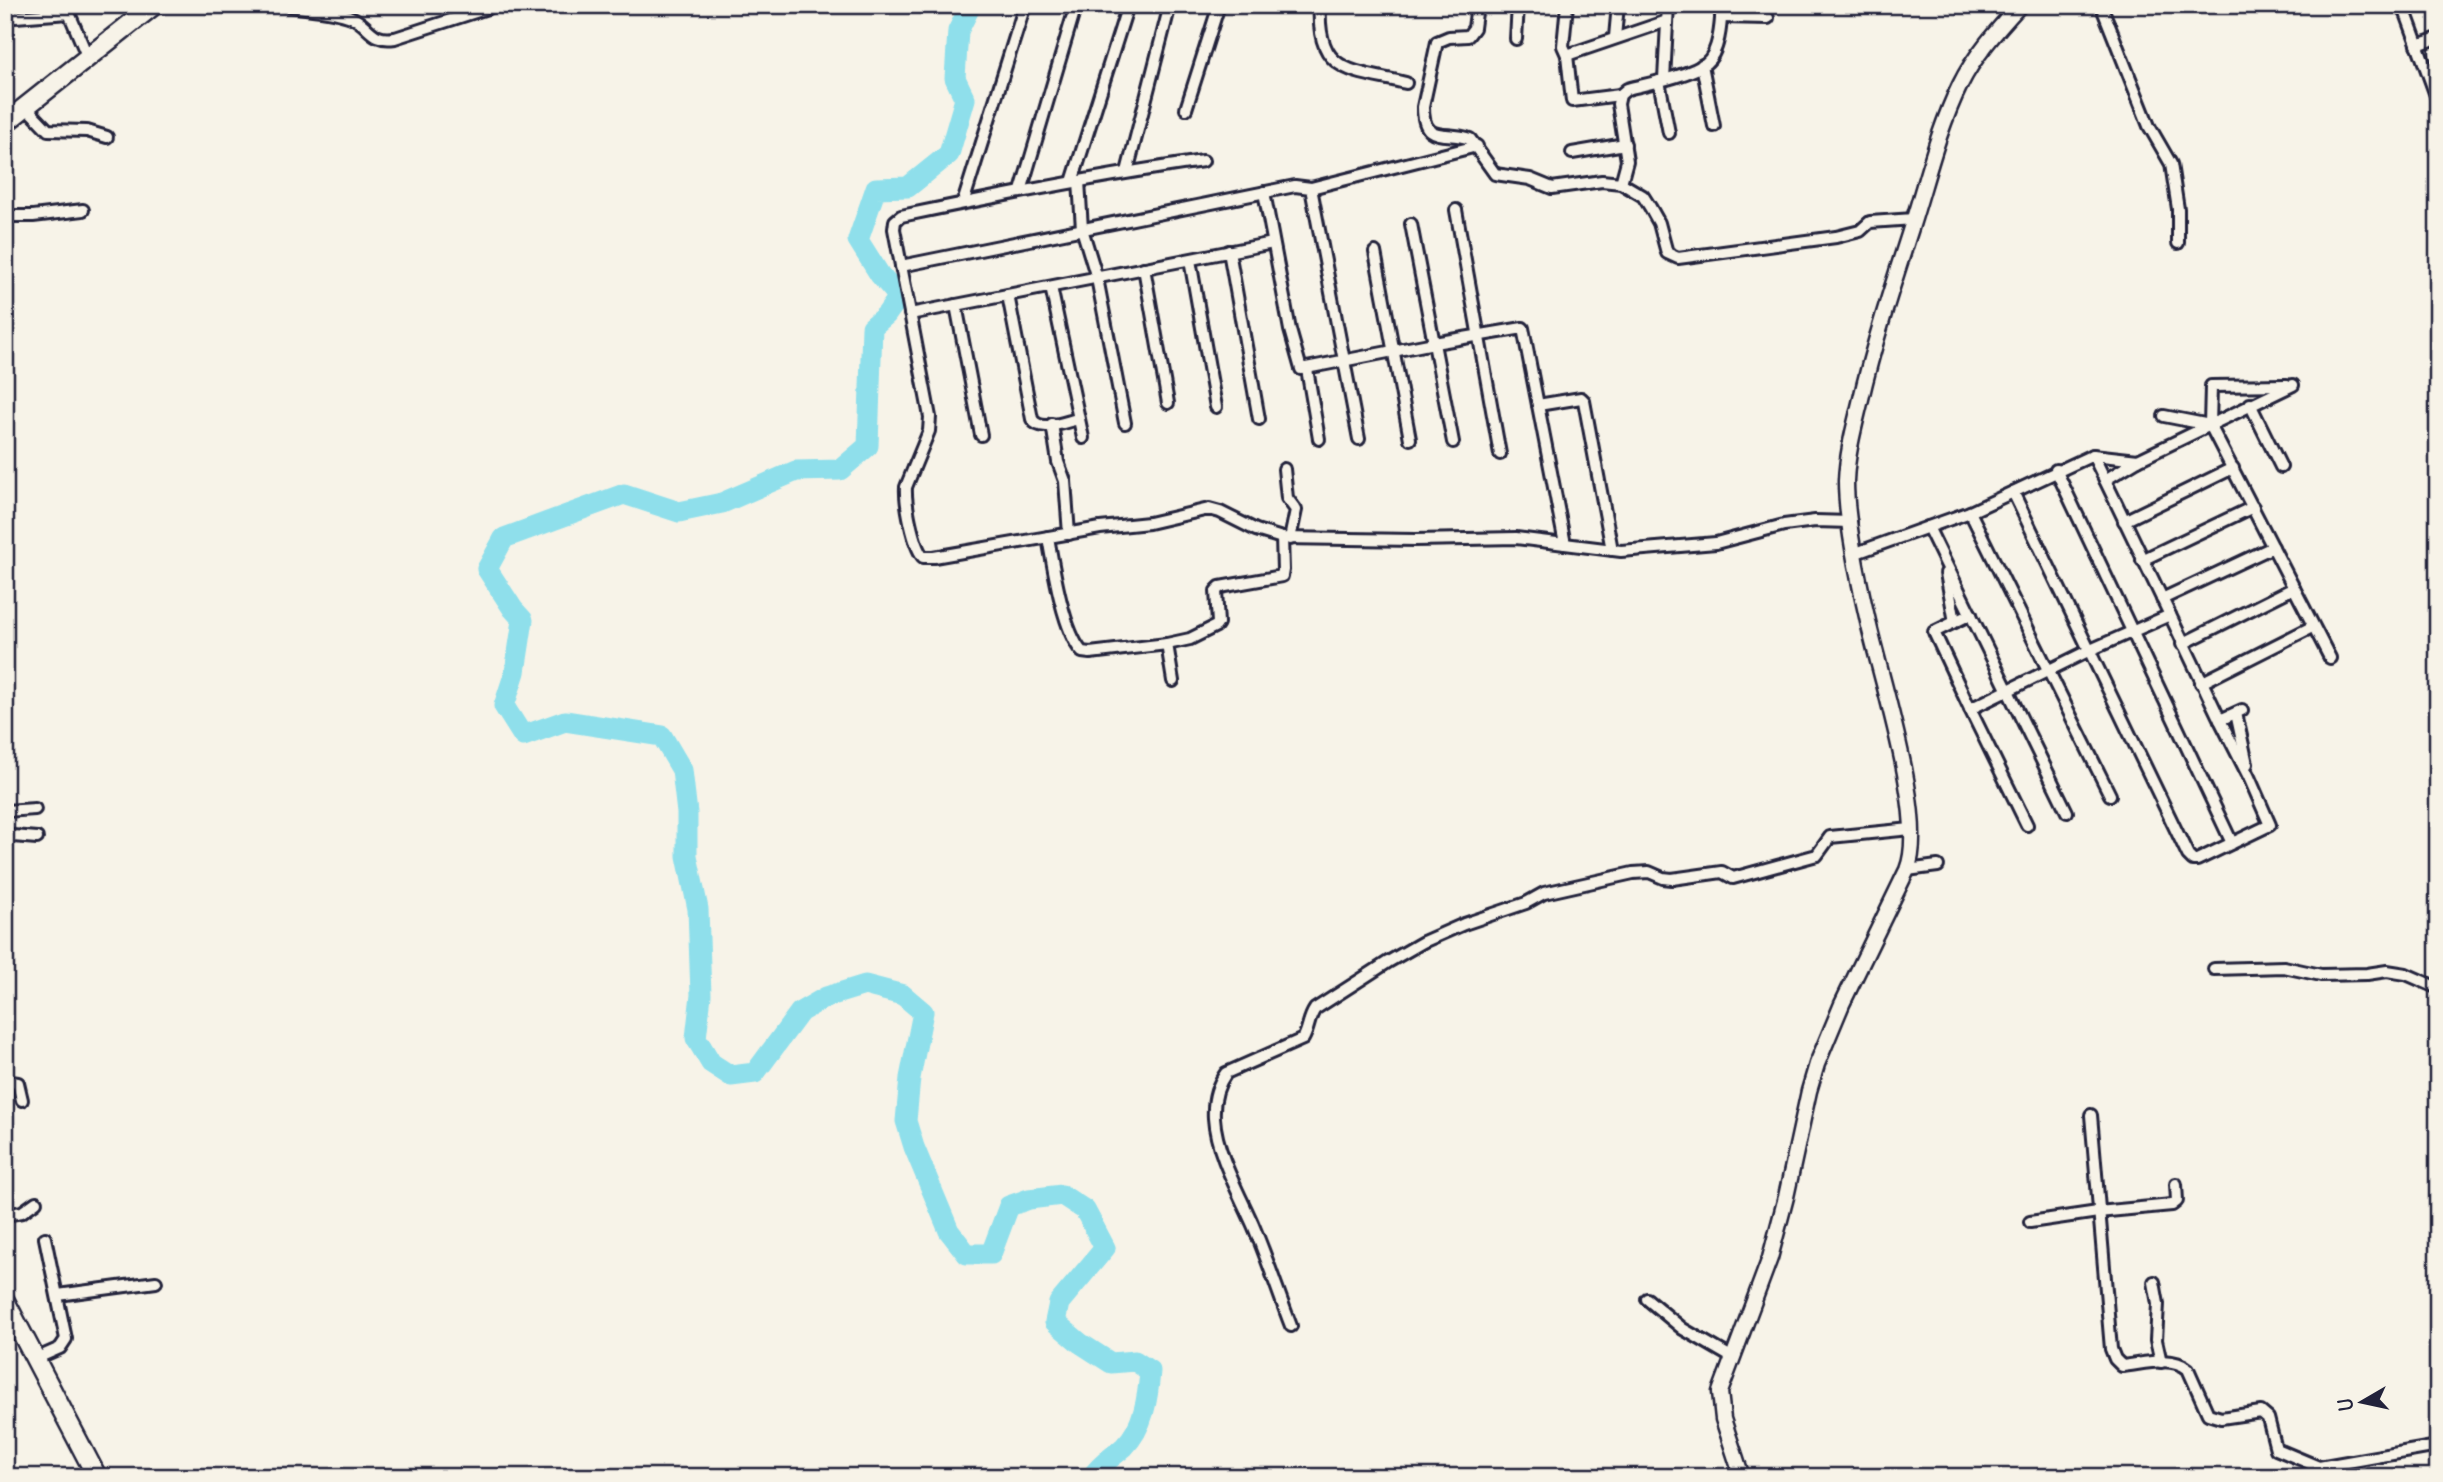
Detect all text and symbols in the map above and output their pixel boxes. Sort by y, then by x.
north arrow [2328,1366,2398,1436]
text: U [2332,1396,2358,1413]

